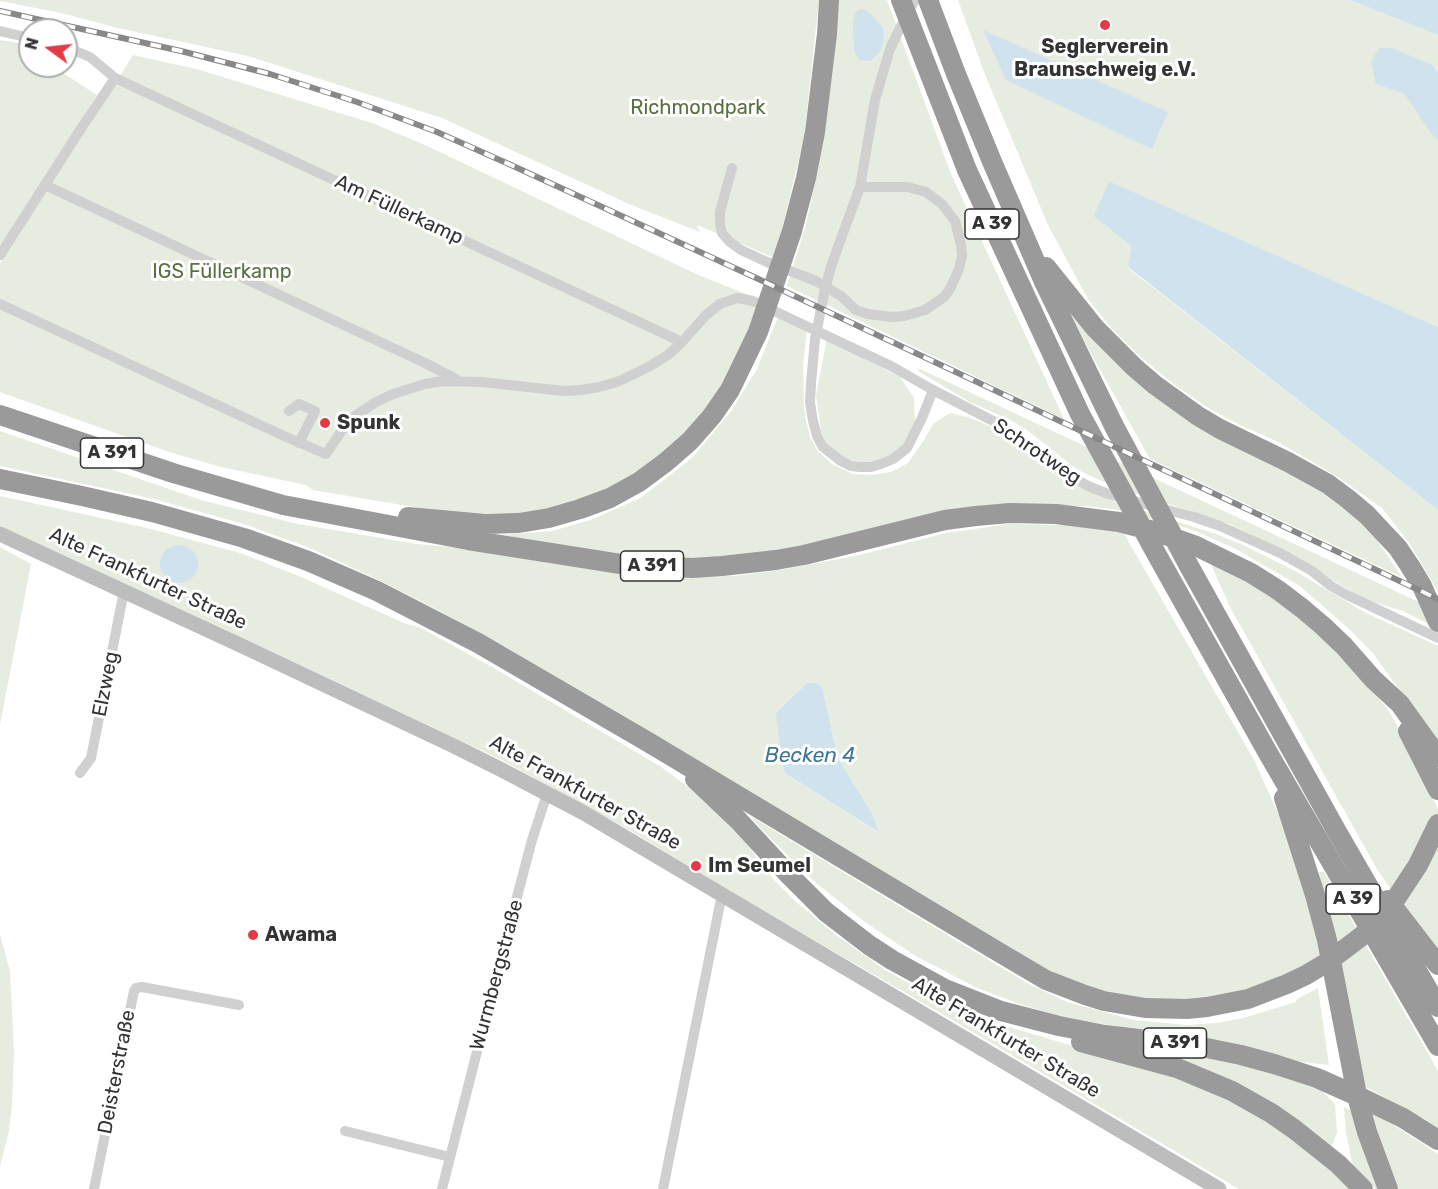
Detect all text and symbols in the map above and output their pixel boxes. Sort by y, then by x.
north arrow [18,18,78,78]
marker: Seglerverein Braunschweig e.V. [1098,18,1112,32]
place label: Seglerverein Braunschweig e.V. [1014,35,1196,82]
text: N [21,36,43,52]
park label: Richmondpark [630,96,766,120]
street label: Am Füllerkamp [331,170,467,250]
road number: A 39 [965,209,1019,239]
park label: IGS Füllerkamp [152,260,292,284]
place label: Spunk [337,411,400,435]
street label: Schrotweg [988,414,1086,490]
marker: Spunk [318,416,332,430]
road number: A 391 [80,438,144,468]
street label: Alte Frankfurter Straße [45,523,251,635]
road number: A 391 [620,551,684,581]
street label: Elzweg [88,649,124,719]
street label: Alte Frankfurter Straße [485,730,685,856]
water label: Becken 4 [765,743,855,769]
place label: Im Seumel [708,854,811,878]
marker: Im Seumel [689,859,703,873]
road number: A 39 [1326,884,1380,914]
street label: Wurmbergstraße [465,897,529,1053]
place label: Awama [265,923,337,947]
marker: Awama [246,928,260,942]
street label: Alte Frankfurter Straße [908,972,1104,1104]
street label: Deisterstraße [93,1008,141,1136]
road number: A 391 [1144,1028,1206,1058]

